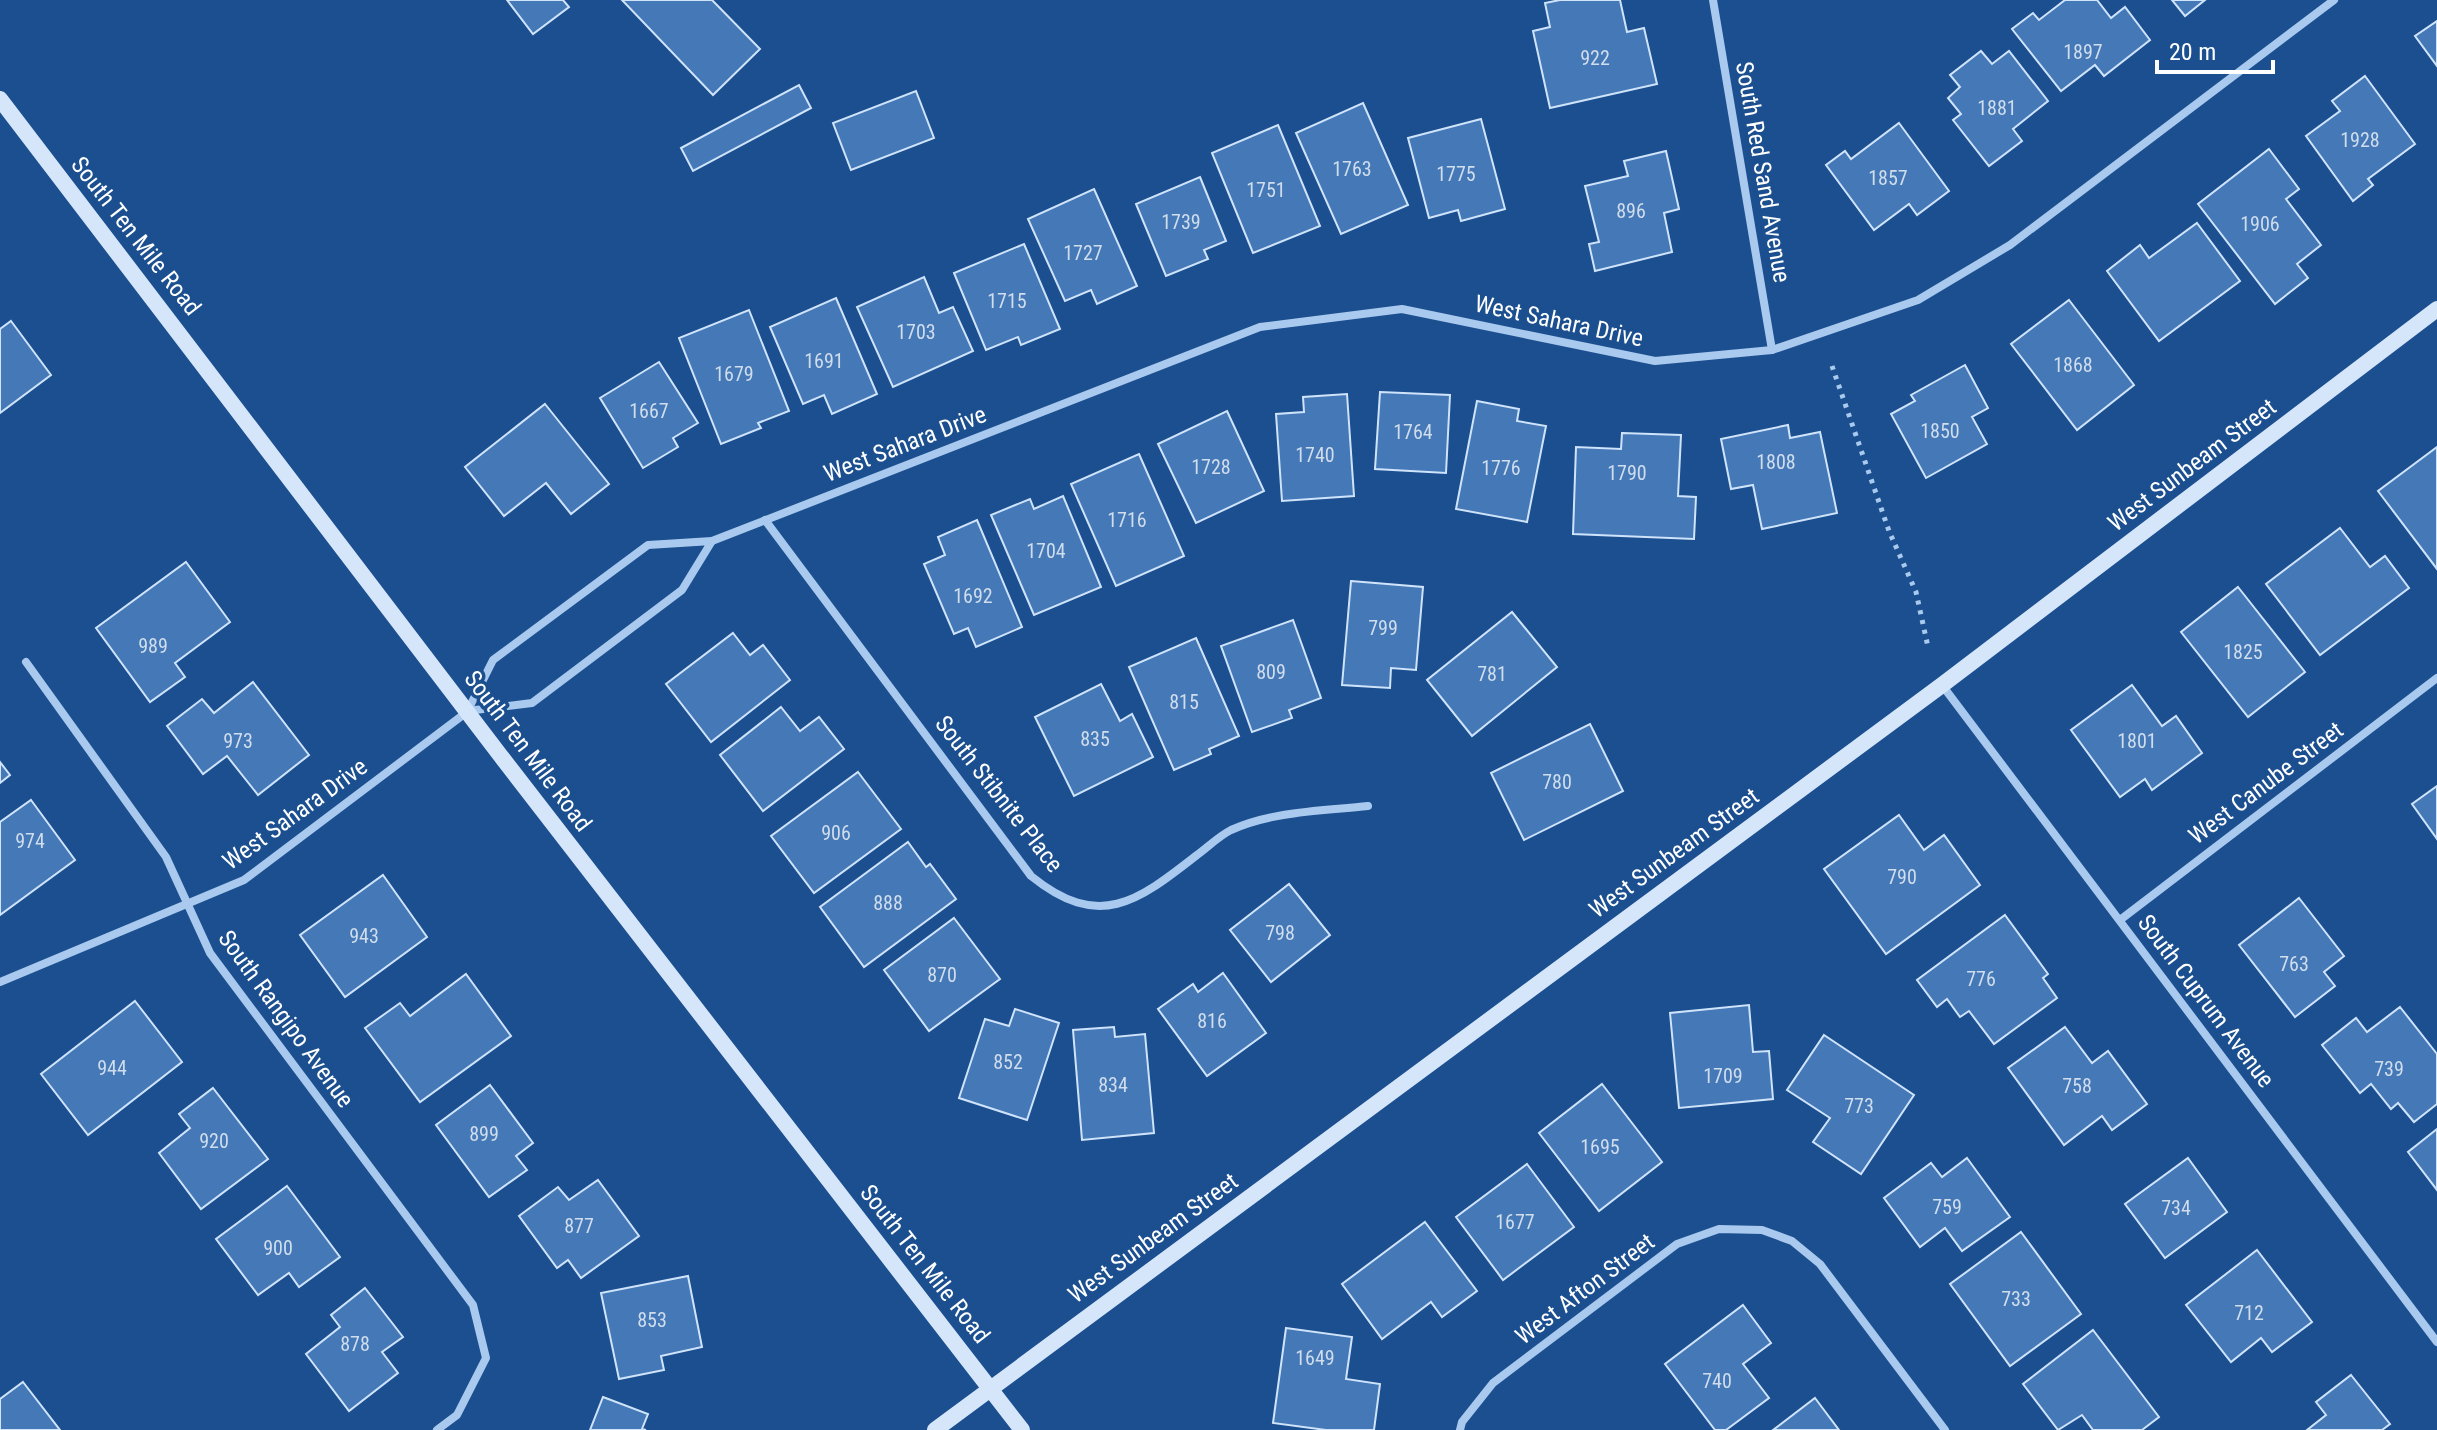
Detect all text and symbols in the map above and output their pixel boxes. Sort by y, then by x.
scale bar [2157,24,2273,74]
text: 20 m [2169,38,2216,66]
house number: 1897 [2063,40,2103,64]
house number: 922 [1580,46,1610,70]
street label: South Red Sand Avenue [1730,59,1796,285]
house number: 1881 [1977,96,2017,120]
house number: 1928 [2340,128,2380,152]
street label: South Ten Mile Road [65,151,207,321]
house number: 1763 [1332,157,1372,181]
house number: 1775 [1436,162,1476,186]
house number: 1857 [1868,166,1908,190]
house number: 1751 [1246,178,1286,202]
house number: 896 [1616,199,1646,223]
house number: 1739 [1161,210,1201,234]
house number: 1906 [2240,212,2280,236]
house number: 1727 [1063,241,1103,265]
house number: 1715 [987,289,1027,313]
street label: West Sahara Drive [1472,289,1646,353]
house number: 1703 [896,320,936,344]
house number: 1691 [804,349,844,373]
house number: 1868 [2053,353,2093,377]
house number: 1679 [714,362,754,386]
street label: West Sunbeam Street [2103,393,2281,537]
house number: 1667 [629,399,669,423]
street label: West Sahara Drive [820,400,990,488]
house number: 1850 [1920,419,1960,443]
house number: 1764 [1393,420,1433,444]
house number: 1740 [1295,443,1335,467]
house number: 1808 [1756,450,1796,474]
house number: 1728 [1191,455,1231,479]
house number: 1776 [1481,456,1521,480]
house number: 1790 [1607,461,1647,485]
house number: 1716 [1107,508,1147,532]
house number: 1704 [1026,539,1066,563]
house number: 1692 [953,584,993,608]
house number: 799 [1368,616,1398,640]
house number: 989 [138,634,168,658]
house number: 1825 [2223,640,2263,664]
house number: 809 [1256,660,1286,684]
house number: 781 [1477,662,1507,686]
street label: South Ten Mile Road [459,665,597,837]
house number: 815 [1169,690,1199,714]
street label: South Stibnite Place [929,710,1069,878]
street label: West Canube Street [2183,716,2349,850]
house number: 835 [1080,727,1110,751]
house number: 973 [223,729,253,753]
house number: 1801 [2117,729,2157,753]
street label: West Sahara Drive [217,752,373,876]
house number: 780 [1542,770,1572,794]
street label: West Sunbeam Street [1584,782,1764,924]
house number: 906 [821,821,851,845]
house number: 974 [15,829,45,853]
house number: 790 [1887,865,1917,889]
house number: 888 [873,891,903,915]
street label: South Cuprum Avenue [2132,909,2280,1093]
house number: 798 [1265,921,1295,945]
house number: 943 [349,924,379,948]
street label: South Rangipo Avenue [212,925,360,1113]
house number: 763 [2279,952,2309,976]
house number: 870 [927,963,957,987]
house number: 776 [1966,967,1996,991]
house number: 816 [1197,1009,1227,1033]
house number: 852 [993,1050,1023,1074]
house number: 944 [97,1056,127,1080]
house number: 739 [2374,1057,2404,1081]
house number: 1709 [1703,1064,1743,1088]
house number: 834 [1098,1073,1128,1097]
house number: 758 [2062,1074,2092,1098]
house number: 773 [1844,1094,1874,1118]
house number: 899 [469,1122,499,1146]
house number: 920 [199,1129,229,1153]
house number: 1695 [1580,1135,1620,1159]
street label: West Sunbeam Street [1063,1167,1243,1309]
street label: South Ten Mile Road [854,1179,996,1349]
house number: 759 [1932,1195,1962,1219]
house number: 734 [2161,1196,2191,1220]
house number: 1677 [1495,1210,1535,1234]
house number: 877 [564,1214,594,1238]
street label: West Afton Street [1510,1228,1660,1350]
house number: 900 [263,1236,293,1260]
house number: 733 [2001,1287,2031,1311]
house number: 712 [2234,1301,2264,1325]
house number: 853 [637,1308,667,1332]
house number: 878 [340,1332,370,1356]
house number: 1649 [1295,1346,1335,1370]
house number: 740 [1702,1369,1732,1393]

